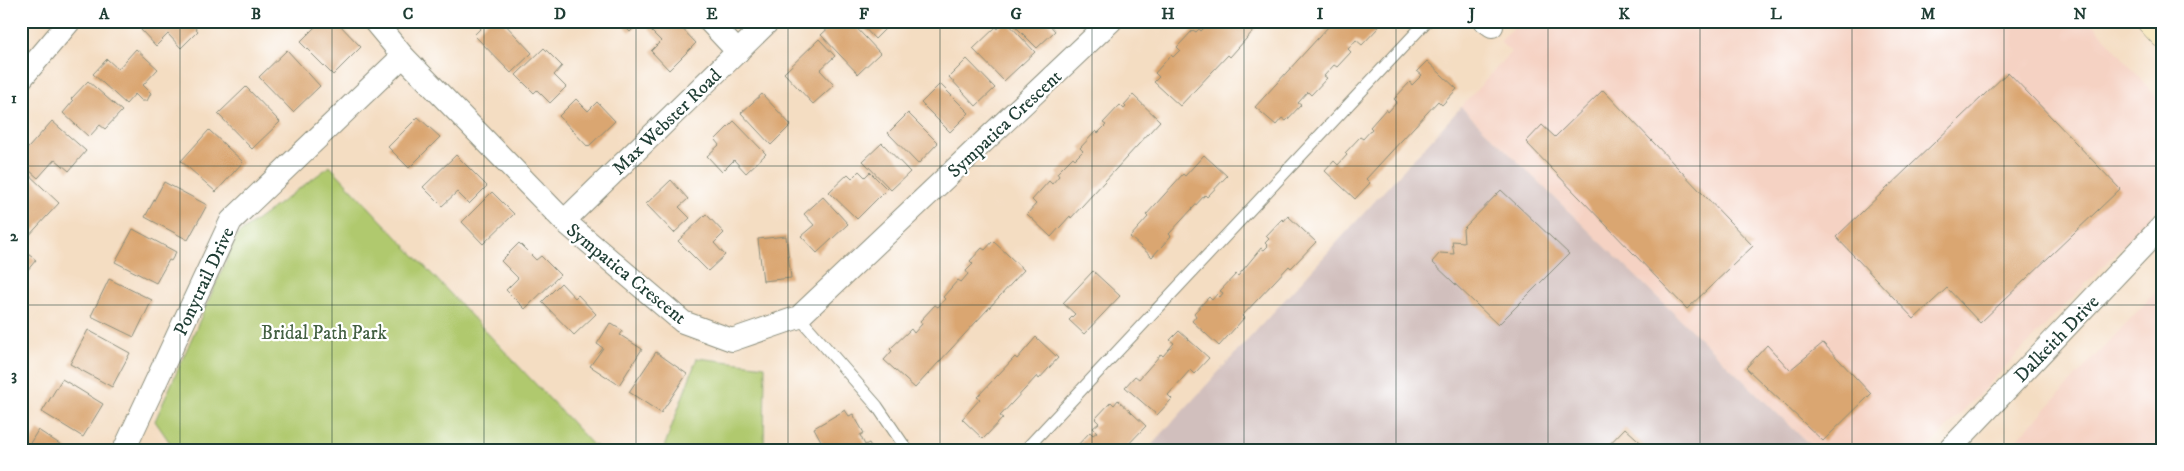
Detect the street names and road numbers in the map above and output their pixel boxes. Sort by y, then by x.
street label: Max Webster Road [608,64,727,180]
street label: Sympatica Crescent [943,65,1067,183]
street label: Sympatica Crescent [561,219,691,330]
street label: Ponytrail Drive [169,224,240,339]
street label: Dalkeith Drive [2010,291,2104,387]

